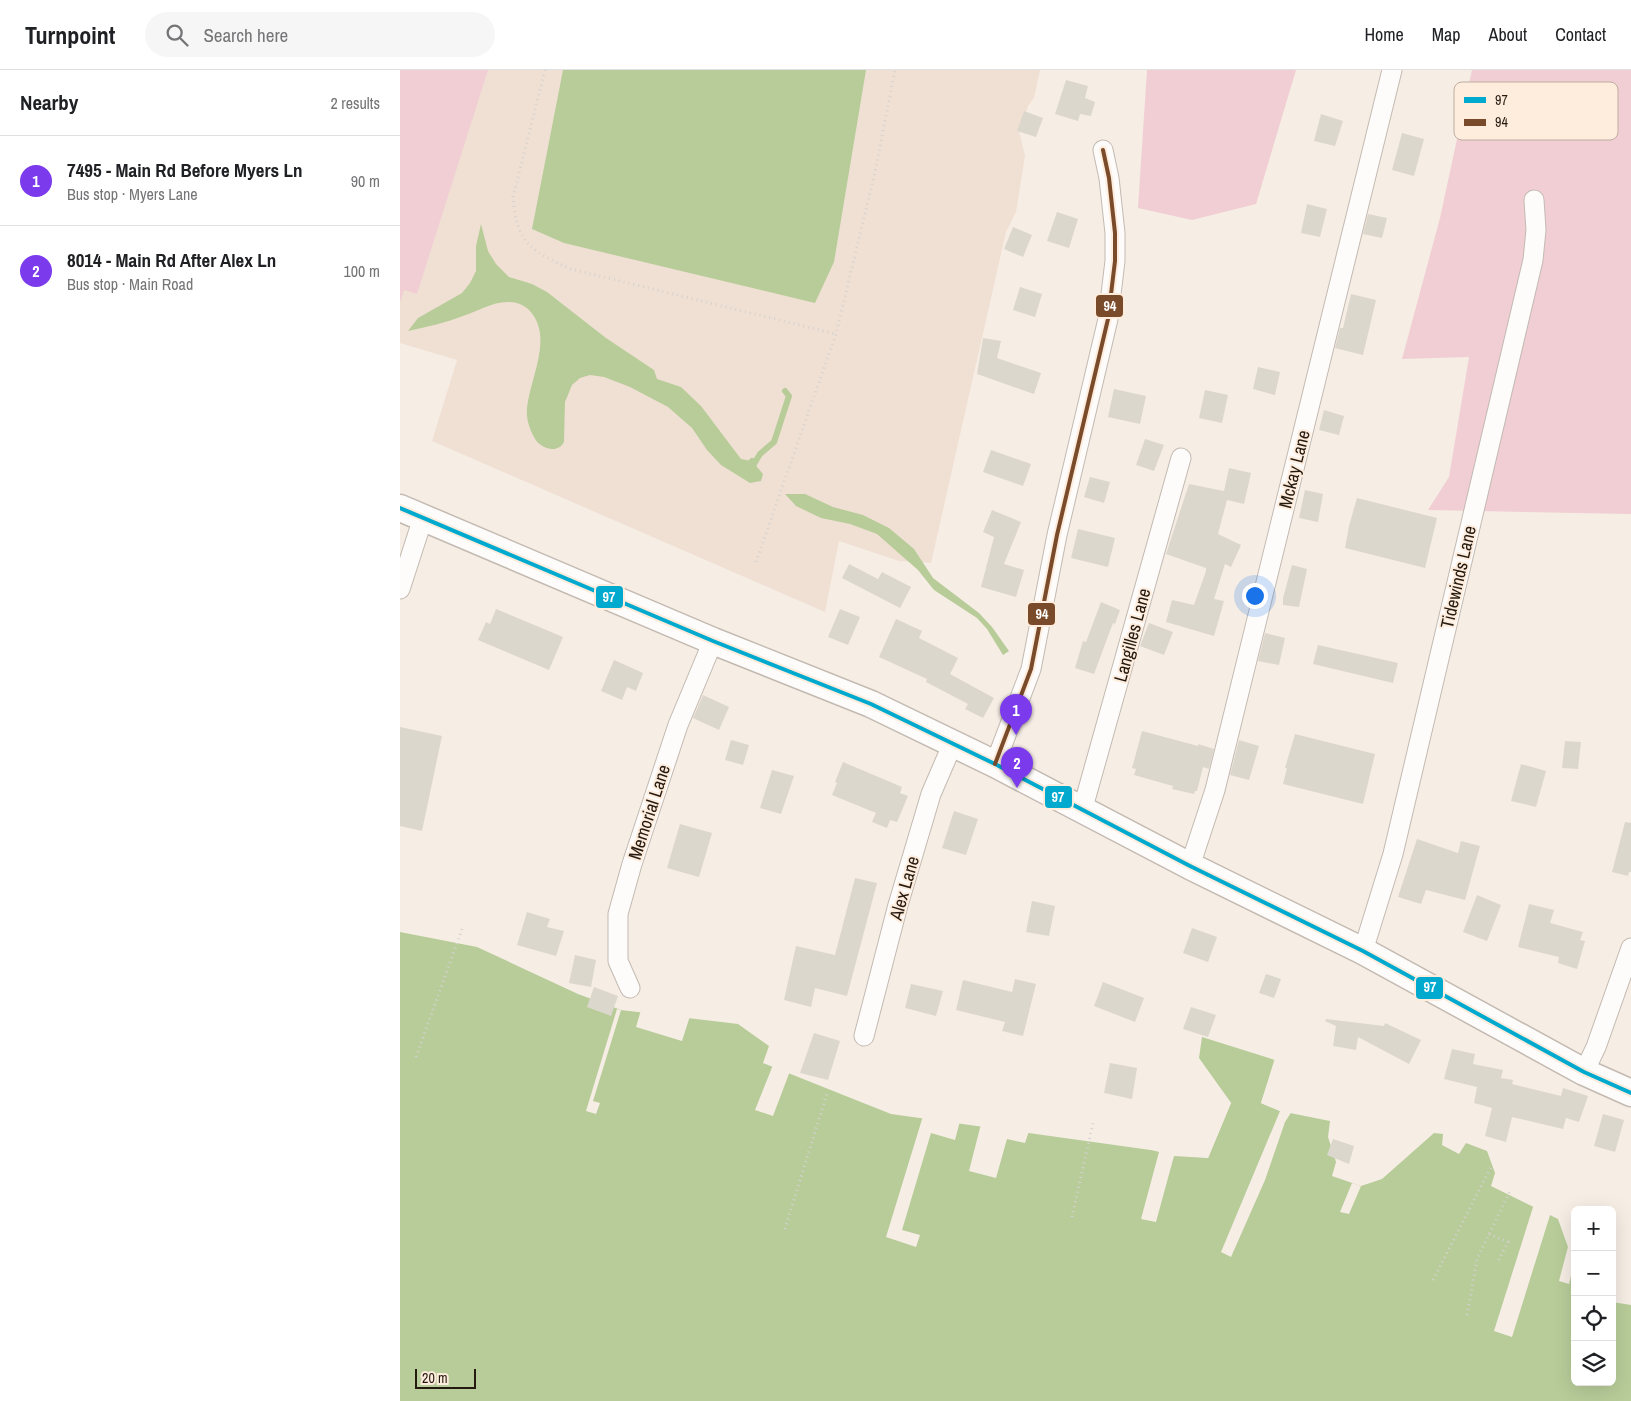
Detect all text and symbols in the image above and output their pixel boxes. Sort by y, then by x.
search box [145,12,495,57]
text: Turnpoint [25,19,115,51]
icon: search [163,21,191,49]
text: Search here [203,22,288,48]
text: Home [1364,22,1404,47]
text: Map [1432,22,1461,47]
text: About [1489,22,1527,47]
text: Contact [1555,22,1606,47]
legend [1454,82,1618,140]
text: Nearby [20,88,78,117]
text: 97 [1495,91,1508,109]
text: 2 results [330,92,380,114]
text: 94 [1495,113,1508,131]
text: 7495 - Main Rd Before Myers Ln [67,157,303,183]
text: 1 [32,170,40,192]
text: 90 m [351,170,380,192]
text: Bus stop · Myers Lane [67,183,198,205]
text: 8014 - Main Rd After Alex Ln [67,247,276,273]
text: 2 [32,260,40,282]
text: 100 m [344,260,380,282]
text: Bus stop · Main Road [67,273,193,295]
line badge: 94 [1095,294,1124,318]
text: 94 [1104,297,1117,315]
street label: Mckay Lane [1272,427,1316,511]
street label: Tidewinds Lane [1434,523,1482,631]
your location [1242,583,1268,609]
line badge: 97 [595,585,624,609]
street label: Langilles Lane [1108,585,1156,685]
text: 97 [603,588,616,606]
line badge: 94 [1027,602,1056,626]
text: 94 [1036,605,1049,623]
pin: 1 [1000,694,1032,735]
pin: 2 [1001,747,1033,788]
street label: Memorial Lane [622,761,676,863]
line badge: 97 [1044,785,1073,809]
text: 97 [1052,788,1065,806]
street label: Alex Lane [883,853,925,924]
line badge: 97 [1415,976,1444,1000]
text: 97 [1424,978,1437,996]
map controls [1571,1206,1616,1386]
button: + [1571,1206,1616,1251]
button: − [1571,1251,1616,1296]
button: locate [1571,1296,1616,1341]
button: layers [1571,1341,1616,1386]
scale bar [415,1366,476,1389]
text: 20 m [422,1369,448,1387]

